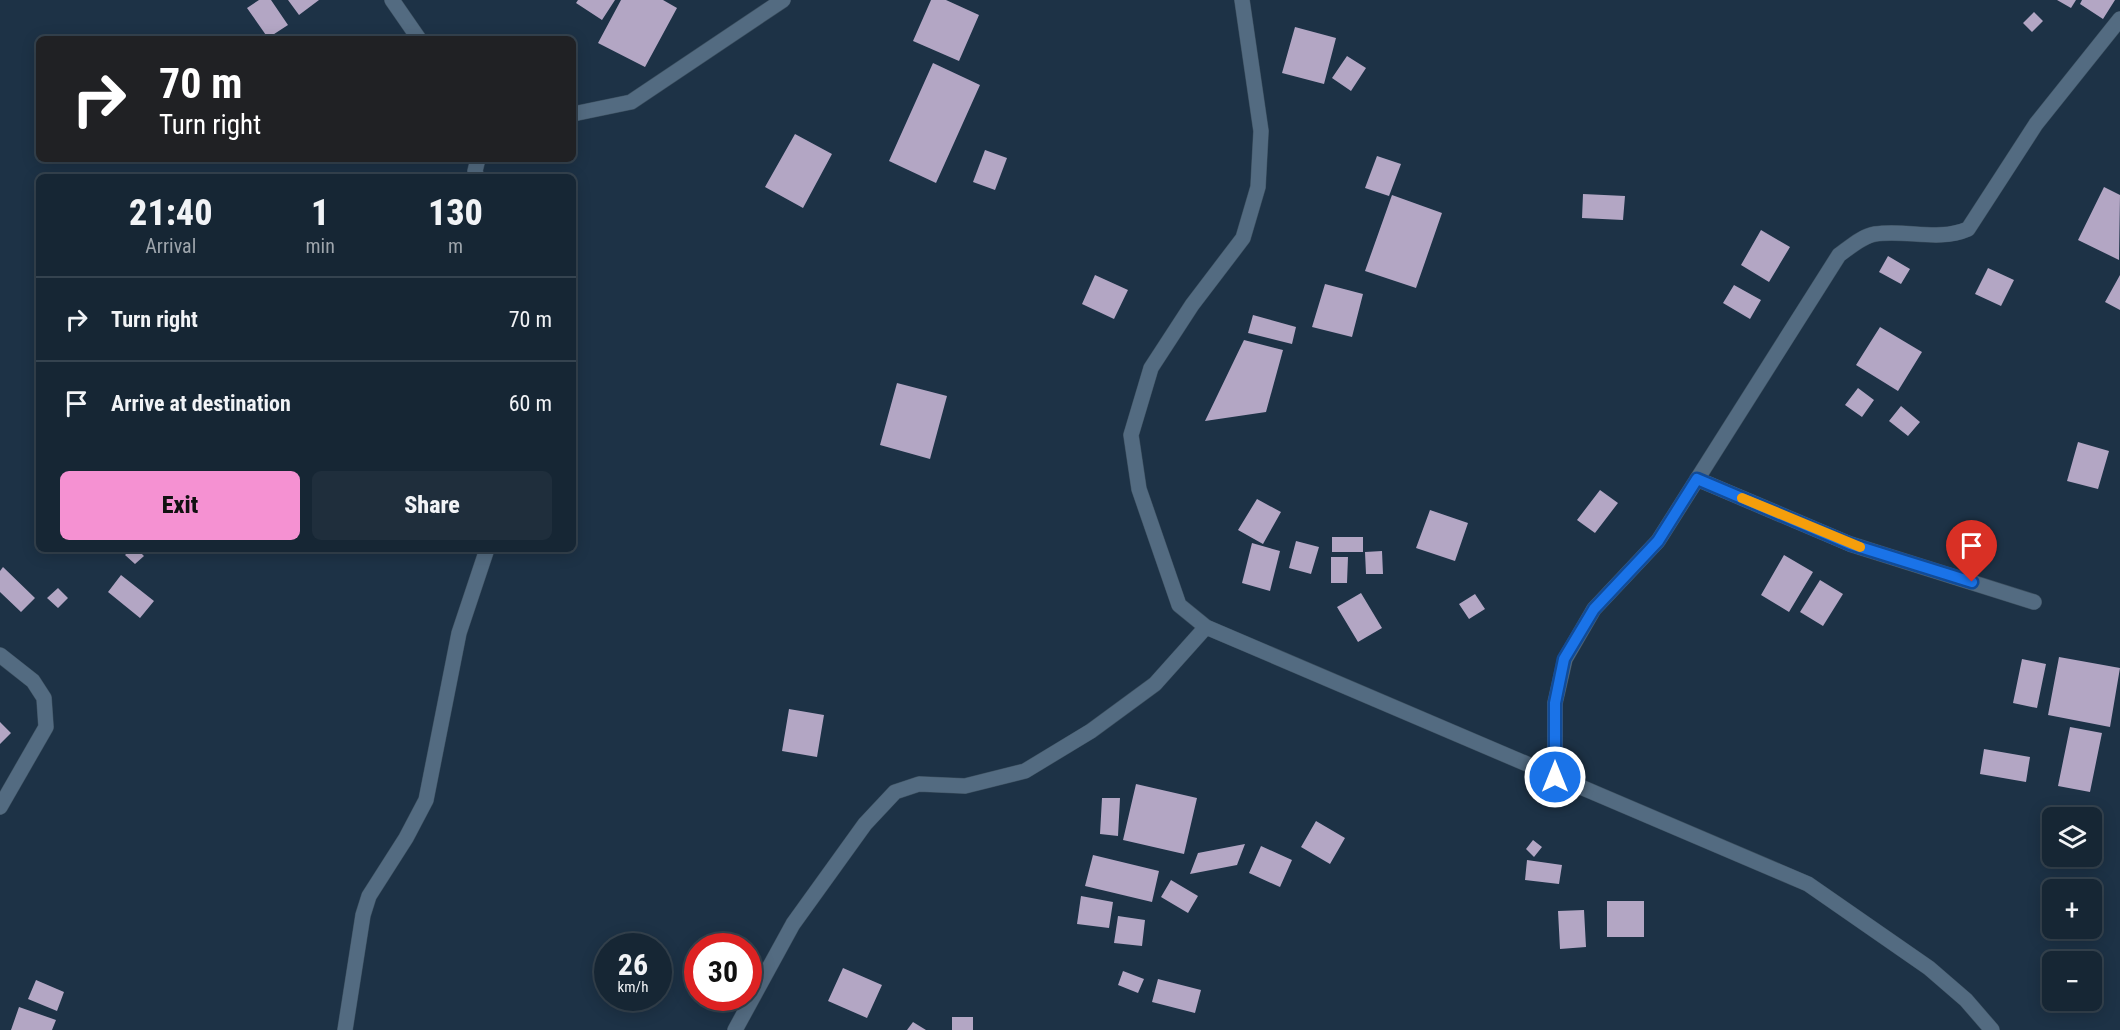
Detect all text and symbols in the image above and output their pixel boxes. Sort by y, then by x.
text: 70 m [159,59,242,108]
icon: right [60,60,138,138]
text: Turn right [159,109,261,141]
text: 21:40 [129,192,212,234]
text: 1 [311,192,329,234]
text: 130 [428,192,483,234]
text: Arrival [145,234,196,258]
text: min [306,234,335,258]
text: m [448,234,463,258]
icon: right [60,303,93,336]
text: Turn right [111,307,198,332]
text: 70 m [509,307,552,332]
icon: arrive [60,387,93,420]
text: Arrive at destination [111,391,291,416]
text: 60 m [509,391,552,416]
button: Exit [60,471,300,540]
button: Share [312,471,552,540]
pin [1946,520,1997,582]
icon: arrive [1955,529,1988,562]
position arrow [1523,745,1587,809]
map controls [2042,807,2102,1011]
button: layers [2042,807,2102,867]
button: + [2042,879,2102,939]
speed limit sign: 30 [684,933,762,1011]
text: 26 [618,947,648,982]
button: − [2042,951,2102,1011]
text: km/h [618,978,648,996]

